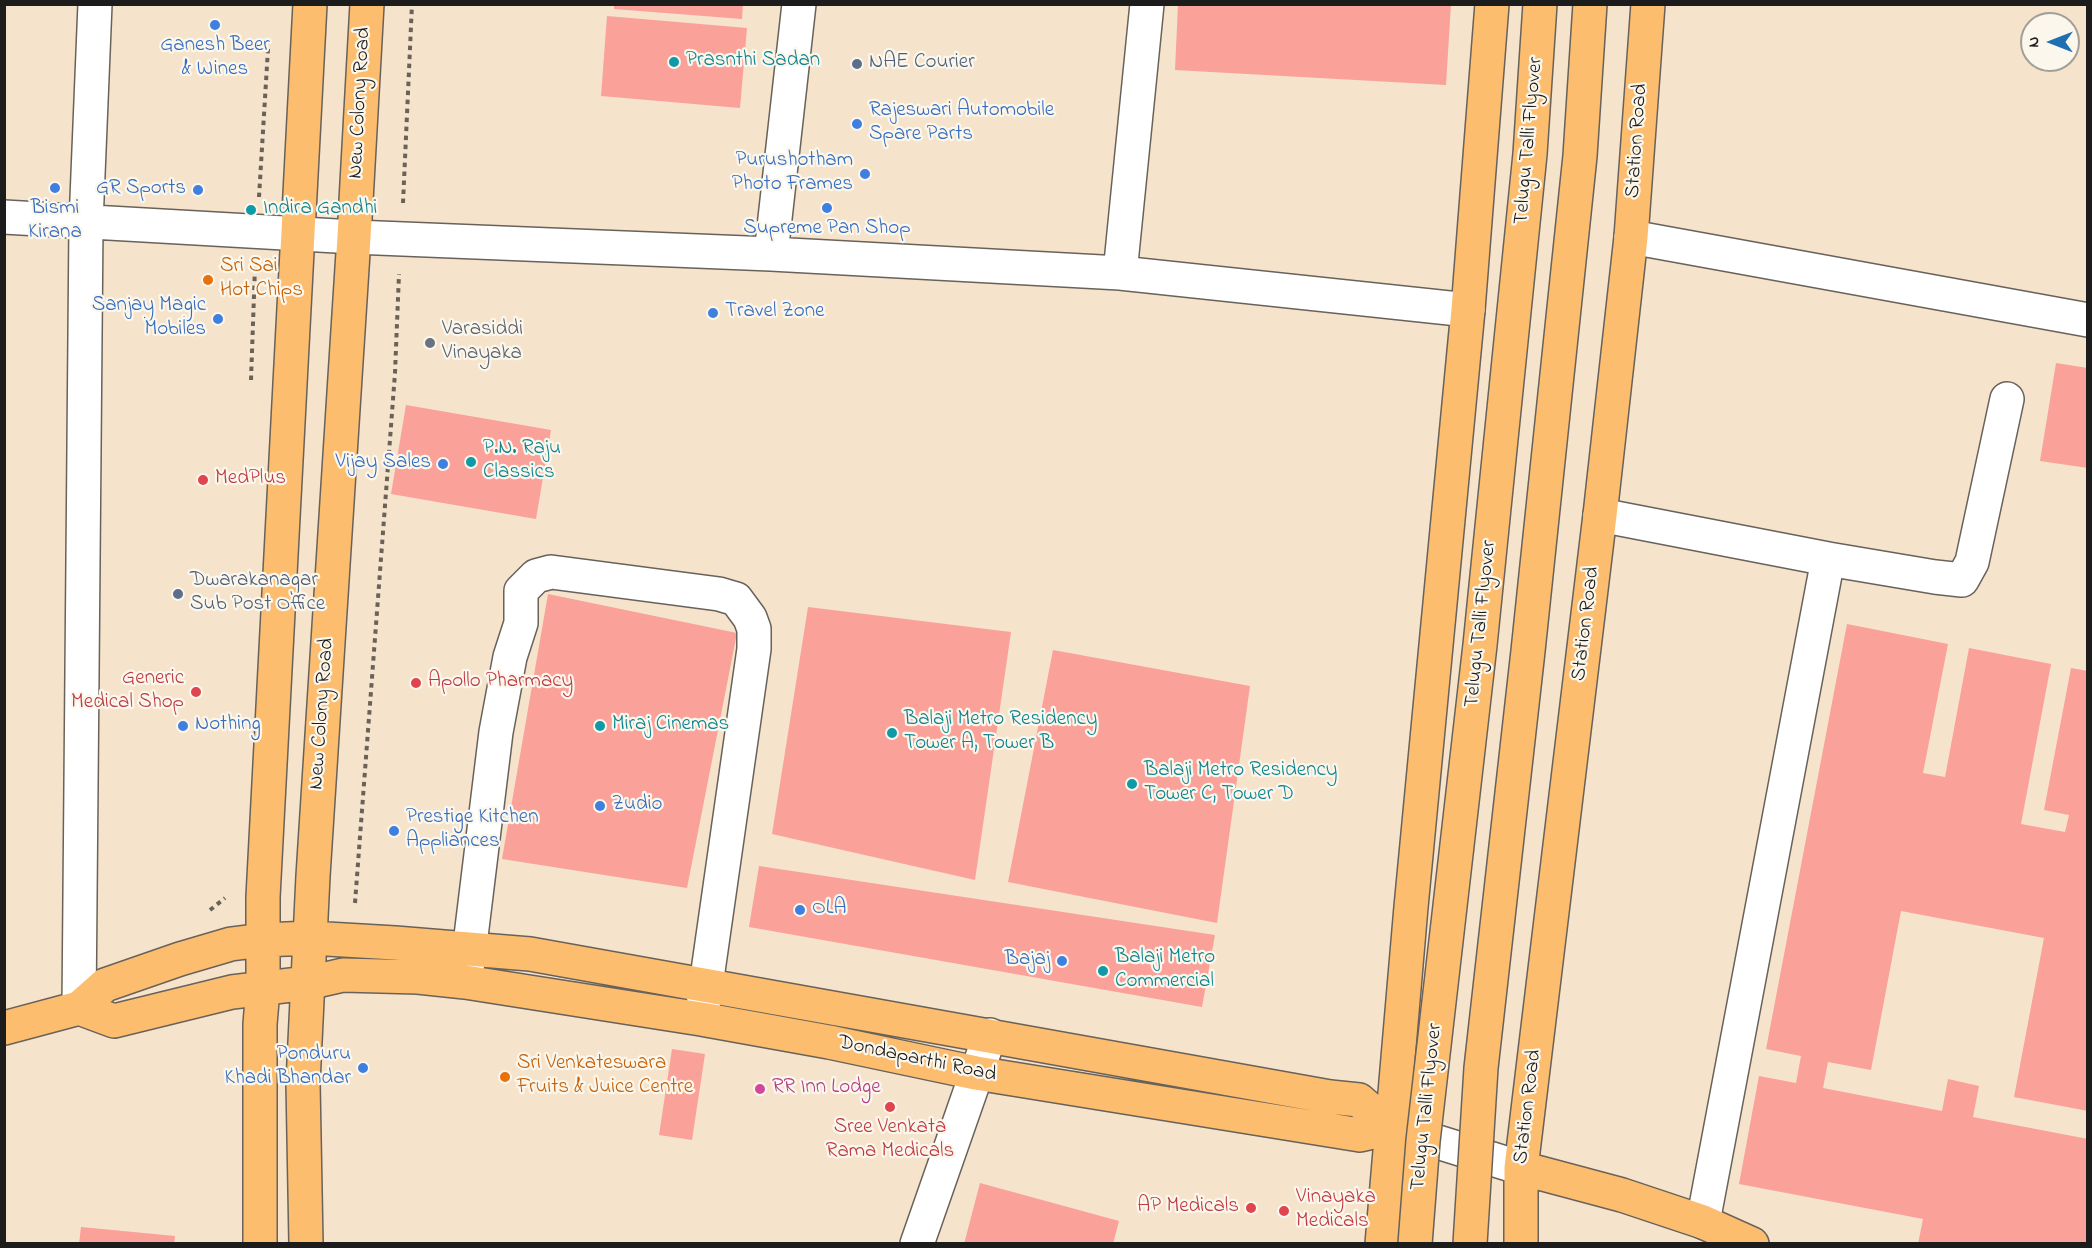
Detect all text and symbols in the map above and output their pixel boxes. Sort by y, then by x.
north arrow [2020,12,2080,72]
marker: Ganesh Beer & Wines [208,18,222,32]
street label: New Colony Road [344,27,378,179]
place label: Ganesh Beer & Wines [160,34,270,84]
text: N [2022,37,2046,47]
place label: Prasnthi Sadan [686,49,820,75]
place label: NAE Courier [869,51,975,77]
marker: Prasnthi Sadan [667,55,681,69]
street label: Telugu Talli Flyover [1510,56,1550,226]
marker: NAE Courier [850,57,864,71]
street label: Station Road [1621,83,1655,199]
place label: Rajeswari Automobile Spare Parts [869,99,1054,149]
marker: Rajeswari Automobile Spare Parts [850,117,864,131]
place label: Purushotham Photo Frames [732,149,853,199]
marker: Purushotham Photo Frames [858,167,872,181]
place label: GR Sports [96,177,186,203]
marker: Bismi Kirana [48,181,62,195]
marker: GR Sports [191,183,205,197]
place label: Bismi Kirana [28,197,82,247]
place label: Indira Gandhi [263,197,377,223]
marker: Supreme Pan Shop [820,201,834,215]
marker: Indira Gandhi [244,203,258,217]
place label: Supreme Pan Shop [743,217,911,243]
place label: Sri Sai Hot Chips [220,255,303,305]
marker: Sri Sai Hot Chips [201,273,215,287]
place label: Sanjay Magic Mobiles [92,294,206,344]
place label: Travel Zone [725,300,824,326]
marker: Travel Zone [706,306,720,320]
marker: Sanjay Magic Mobiles [211,312,225,326]
place label: Varasiddi Vinayaka [442,318,523,368]
marker: Varasiddi Vinayaka [423,336,437,350]
place label: P.N. Raju Classics [483,437,561,487]
place label: Vijay Sales [335,451,431,477]
marker: P.N. Raju Classics [464,455,478,469]
marker: Vijay Sales [436,457,450,471]
place label: MedPlus [215,467,286,493]
marker: MedPlus [196,473,210,487]
street label: Telugu Talli Flyover [1461,539,1503,709]
street label: Station Road [1567,565,1607,683]
place label: Dwarakanagar Sub Post Office [190,569,325,619]
marker: Dwarakanagar Sub Post Office [171,587,185,601]
street label: New Colony Road [305,637,341,791]
place label: Generic Medical Shop [71,667,184,717]
place label: Apollo Pharmacy [428,670,573,696]
marker: Apollo Pharmacy [409,676,423,690]
marker: Generic Medical Shop [189,685,203,699]
place label: Balaji Metro Residency Tower A, Tower B [904,708,1098,758]
place label: Nothing [195,713,261,739]
place label: Miraj Cinemas [612,713,729,739]
marker: Nothing [176,719,190,733]
marker: Miraj Cinemas [593,719,607,733]
marker: Balaji Metro Residency Tower A, Tower B [885,726,899,740]
place label: Balaji Metro Residency Tower C, Tower D [1144,759,1338,809]
marker: Balaji Metro Residency Tower C, Tower D [1125,777,1139,791]
place label: Zudio [612,793,662,819]
marker: Zudio [593,799,607,813]
place label: Prestige Kitchen Appliances [406,806,539,856]
marker: Prestige Kitchen Appliances [387,824,401,838]
place label: OLA [812,897,847,923]
marker: OLA [793,903,807,917]
place label: Balaji Metro Commercial [1115,946,1215,996]
place label: Bajaj [1005,948,1050,974]
marker: Bajaj [1055,954,1069,968]
marker: Balaji Metro Commercial [1096,964,1110,978]
street label: Telugu Talli Flyover [1407,1022,1449,1192]
street label: Dondaparthi Road [836,1031,998,1089]
place label: Ponduru Khadi Bhandar [224,1043,351,1093]
street label: Station Road [1509,1048,1549,1166]
place label: Sri Venkateswara Fruits & Juice Centre [517,1052,693,1102]
marker: Ponduru Khadi Bhandar [356,1061,370,1075]
marker: Sri Venkateswara Fruits & Juice Centre [498,1070,512,1084]
place label: RR Inn Lodge [772,1076,881,1102]
marker: RR Inn Lodge [753,1082,767,1096]
marker: Sree Venkata Rama Medicals [883,1100,897,1114]
place label: Sree Venkata Rama Medicals [826,1116,954,1166]
place label: Vinayaka Medicals [1296,1186,1376,1236]
place label: AP Medicals [1137,1195,1239,1221]
marker: AP Medicals [1244,1201,1258,1215]
marker: Vinayaka Medicals [1277,1204,1291,1218]

